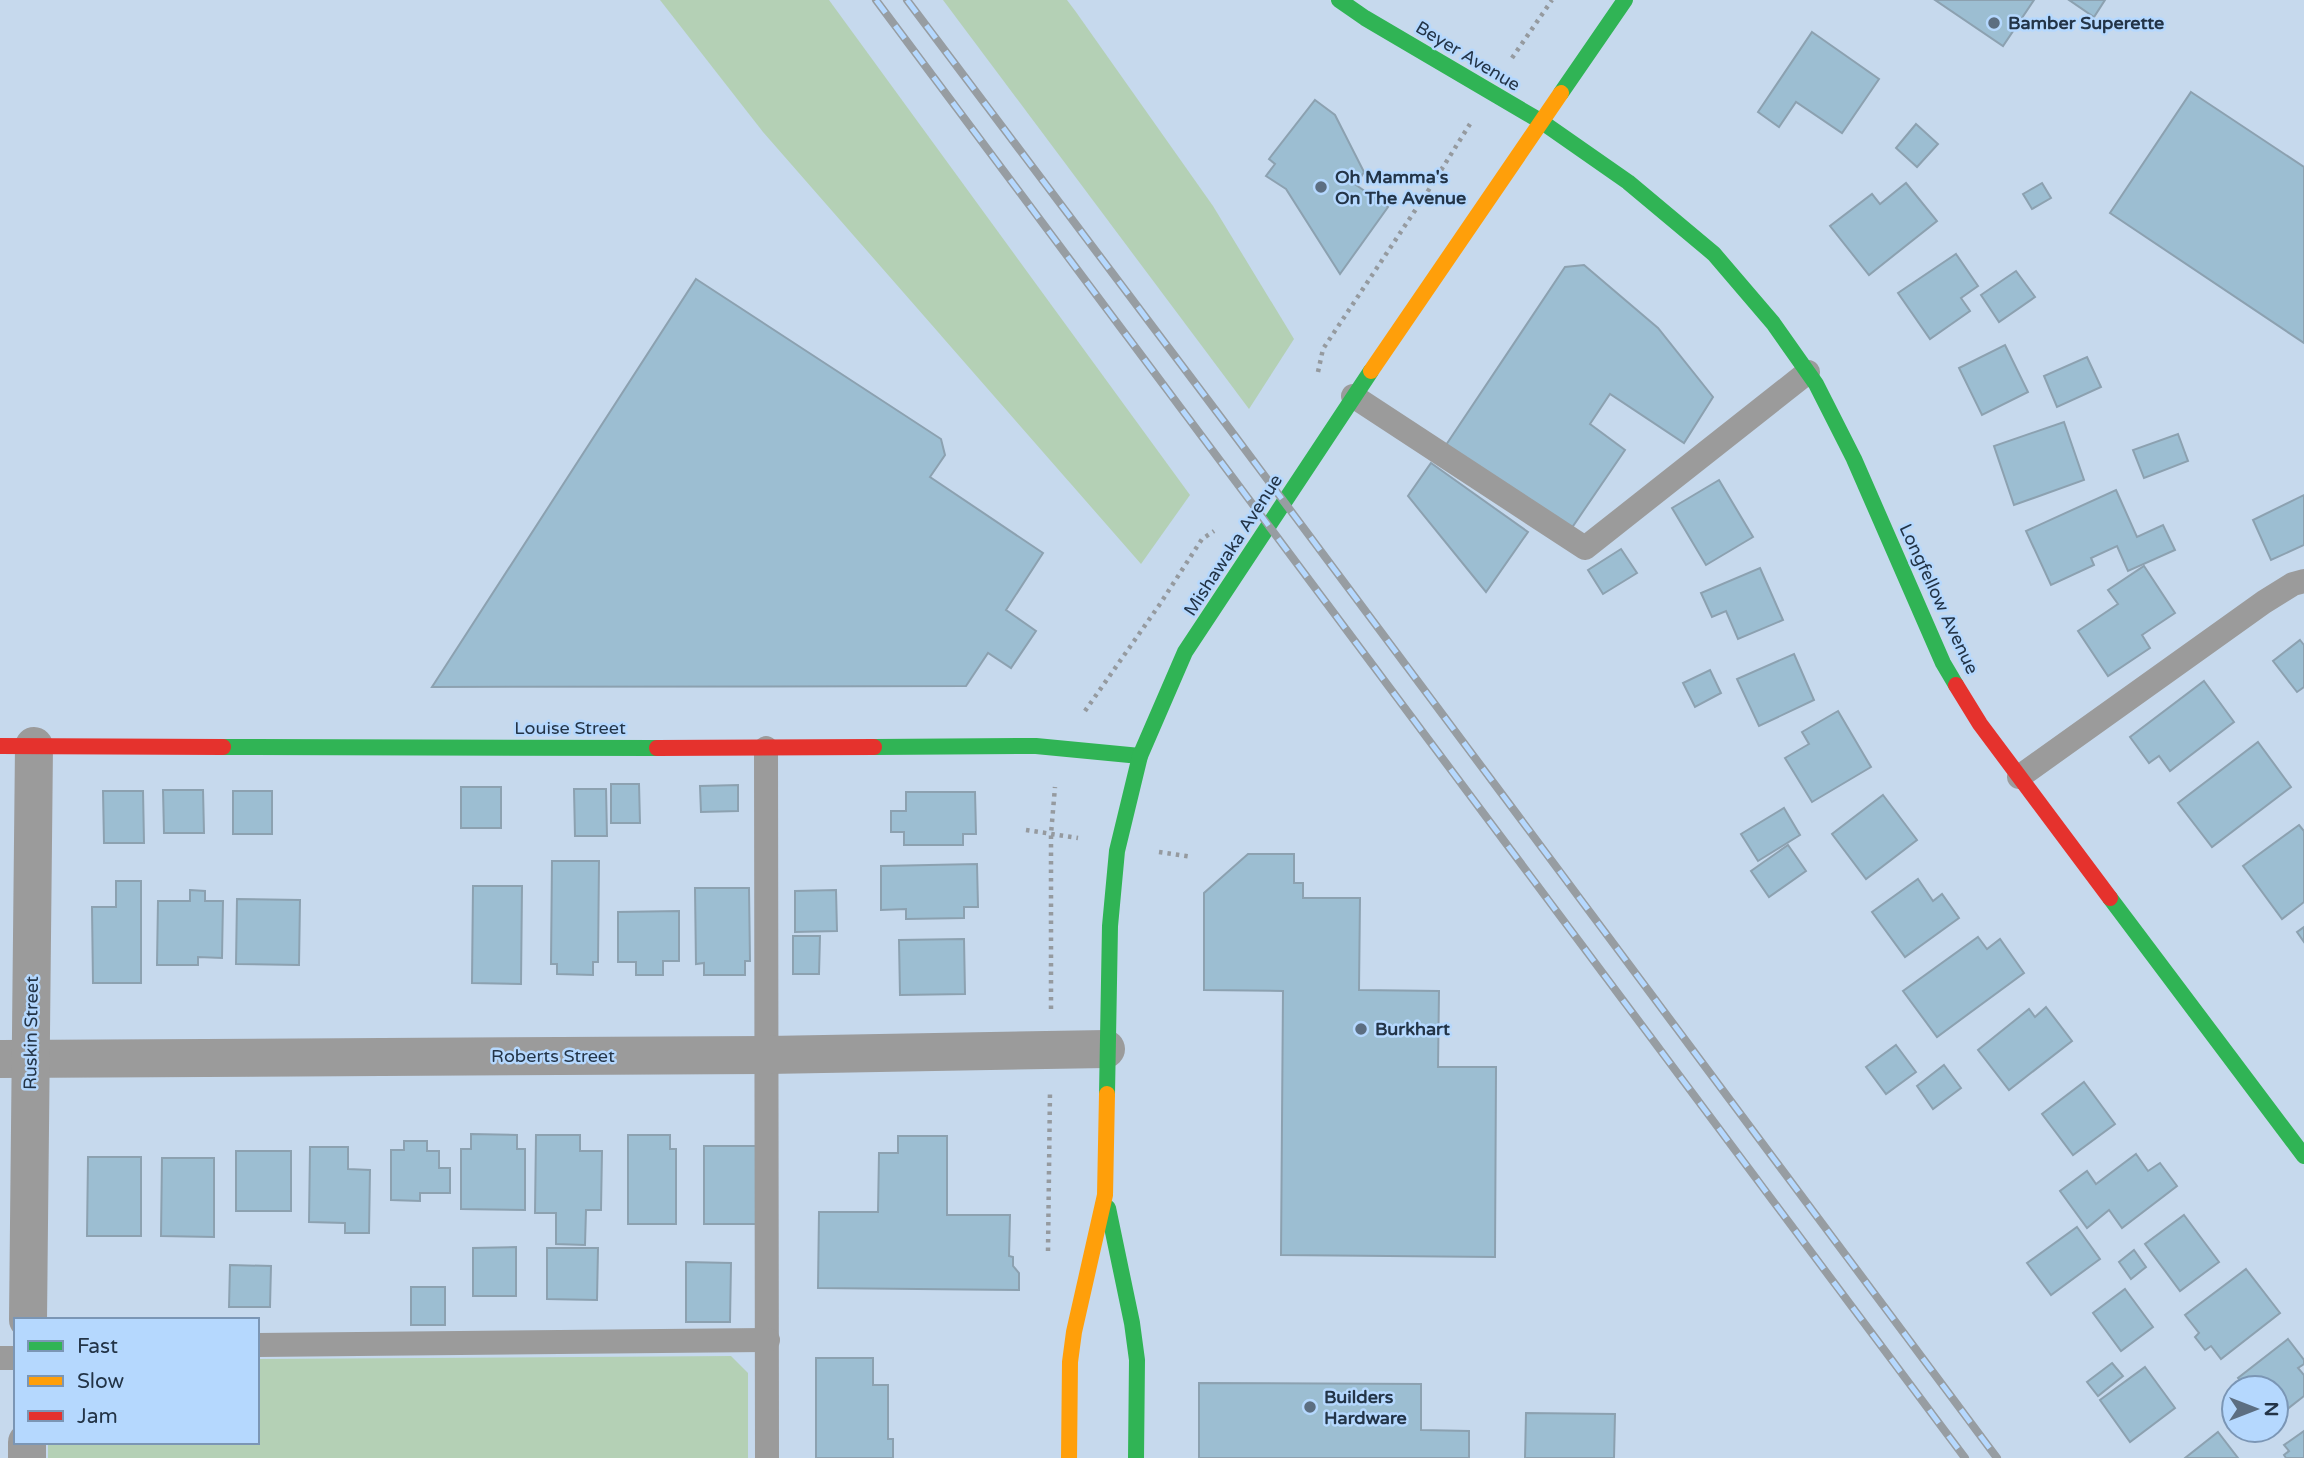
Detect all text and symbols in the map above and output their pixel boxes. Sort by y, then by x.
place label: Bamber Superette [2008,12,2164,34]
marker: Bamber Superette [1986,15,2002,31]
street label: Beyer Avenue [1412,16,1524,96]
place label: Oh Mamma's On The Avenue [1335,166,1466,209]
marker: Oh Mamma's On The Avenue [1313,179,1329,195]
street label: Mishawaka Avenue [1179,470,1287,620]
street label: Longfellow Avenue [1895,520,1983,678]
street label: Louise Street [514,717,626,739]
street label: Ruskin Street [19,976,43,1090]
place label: Burkhart [1375,1018,1450,1040]
marker: Burkhart [1353,1021,1369,1037]
street label: Roberts Street [491,1045,615,1067]
legend [14,1318,259,1444]
text: Fast [77,1334,118,1359]
text: Slow [77,1369,125,1394]
north arrow [2220,1374,2290,1444]
place label: Builders Hardware [1324,1386,1407,1429]
marker: Builders Hardware [1302,1399,1318,1415]
text: N [2260,1401,2282,1417]
text: Jam [77,1404,118,1429]

